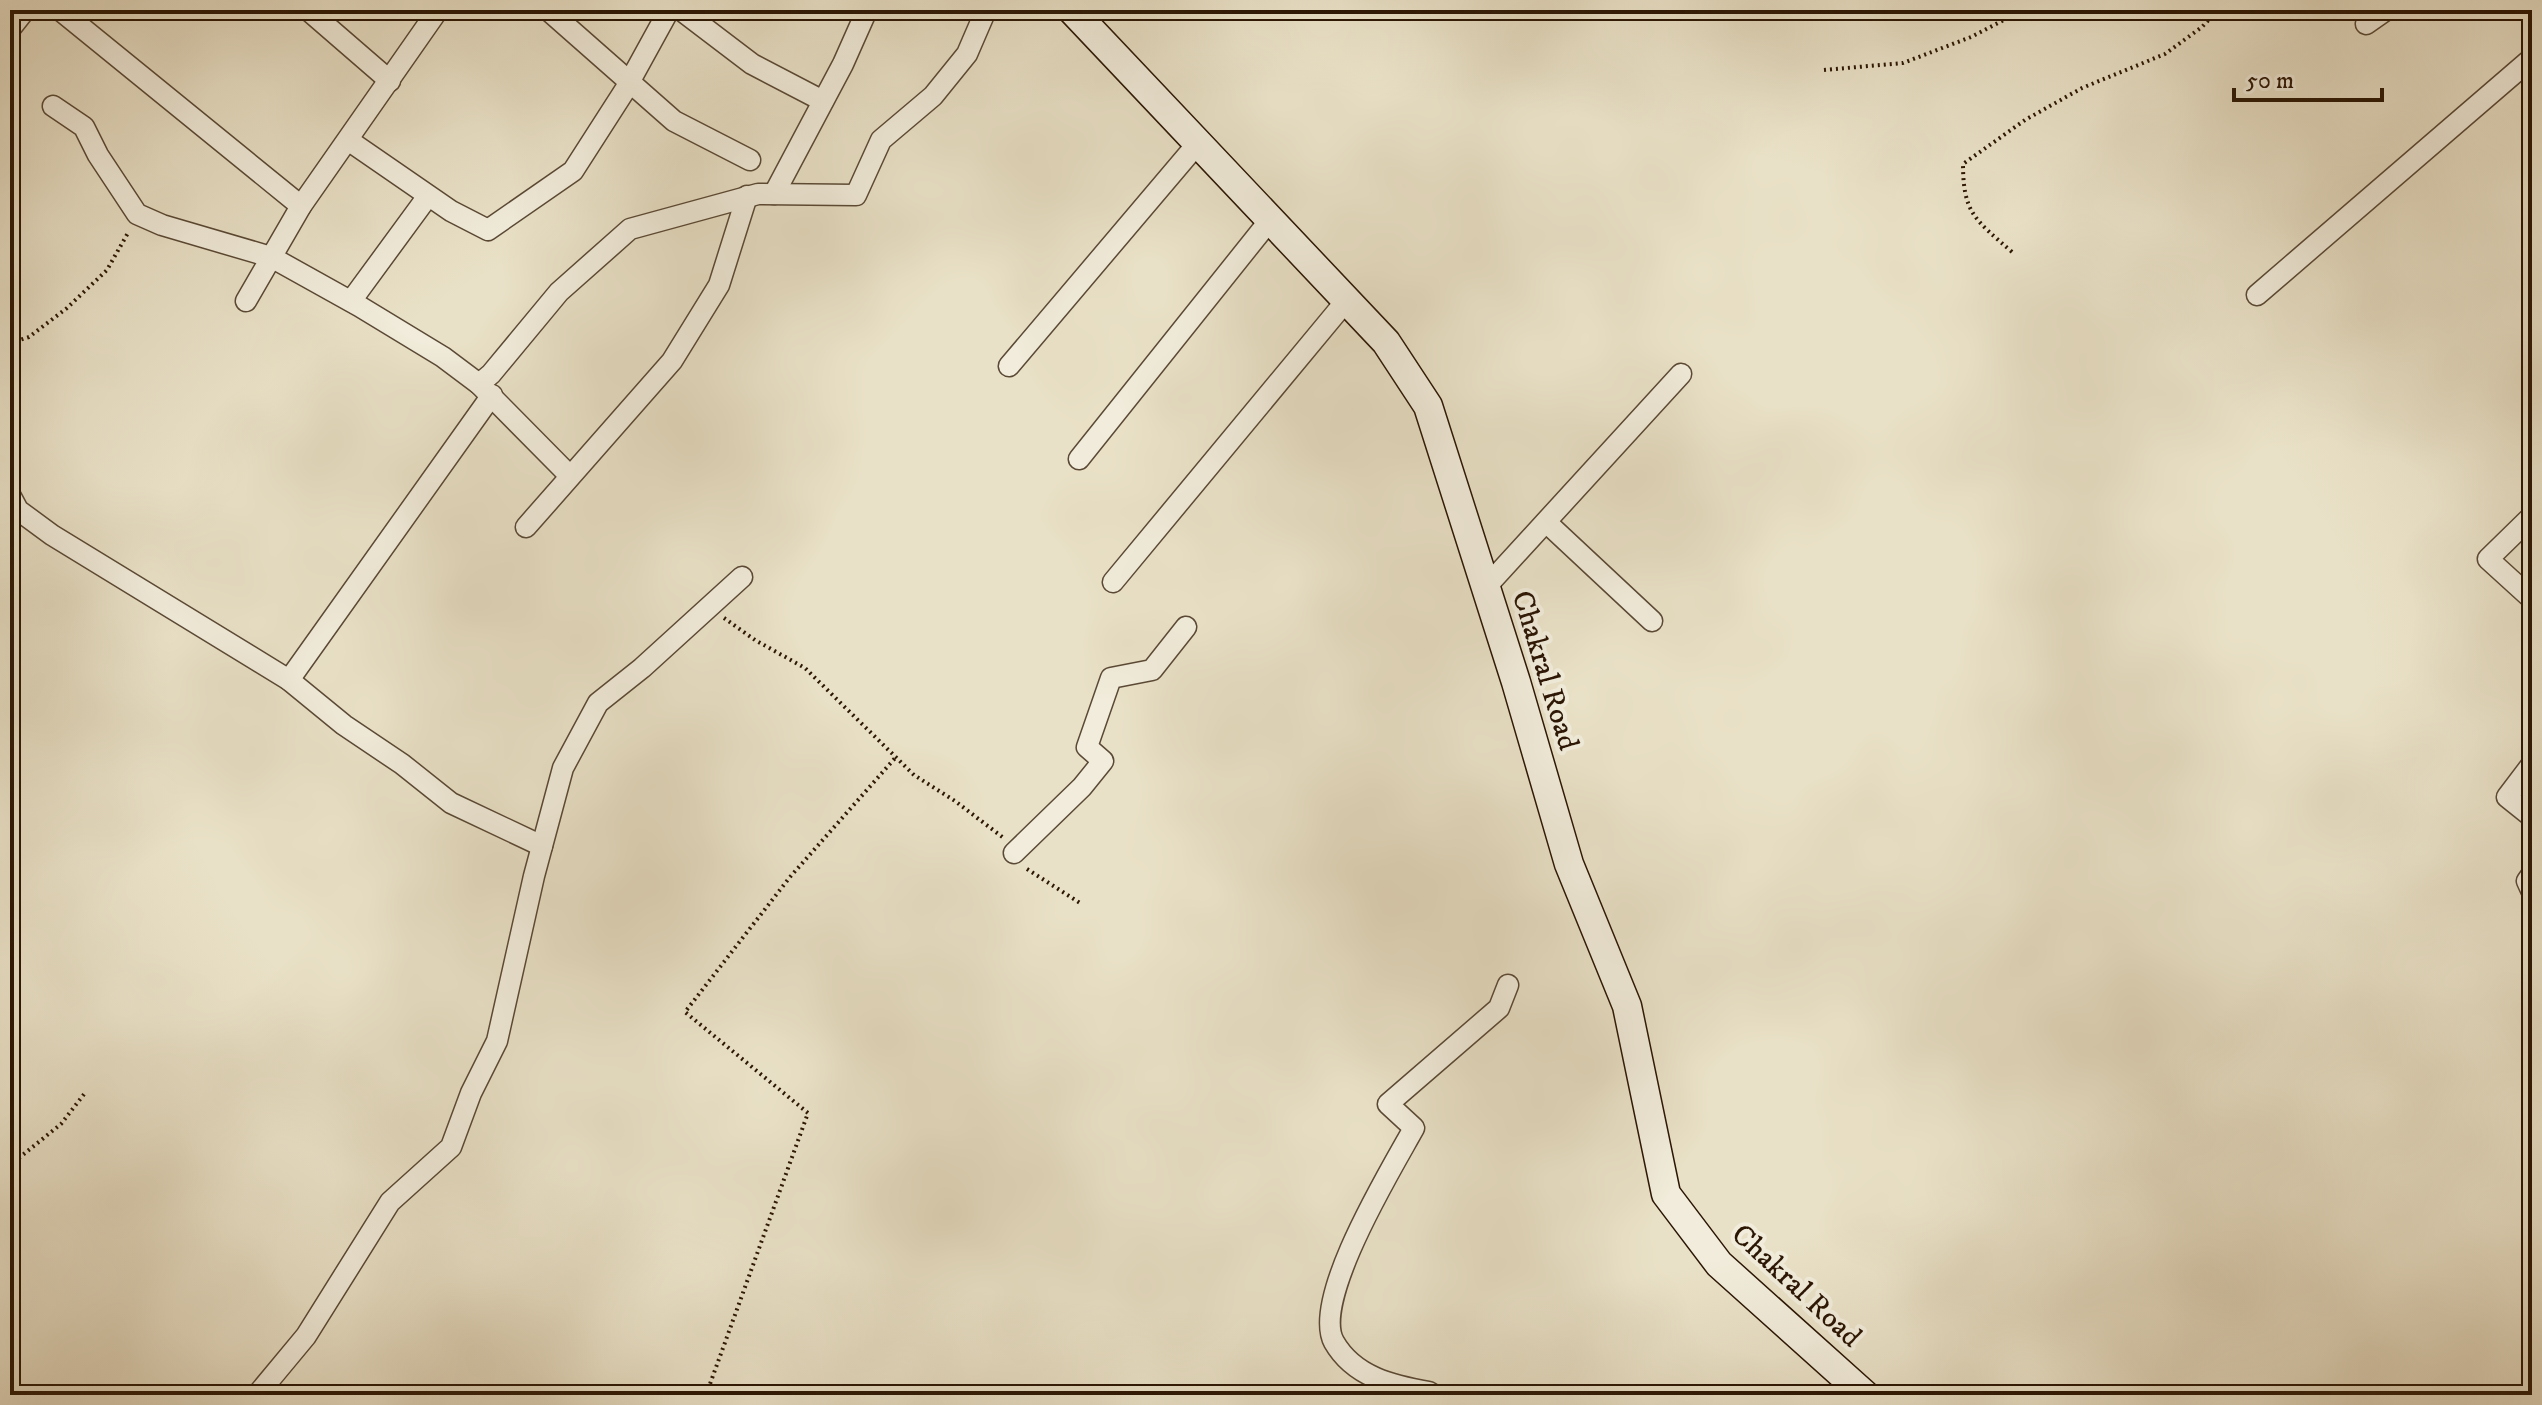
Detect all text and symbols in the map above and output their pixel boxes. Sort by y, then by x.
scale bar [2234,52,2382,102]
text: 50 m [2246,66,2294,96]
street label: Chakral Road [1503,586,1586,755]
street label: Chakral Road [1723,1216,1869,1356]

